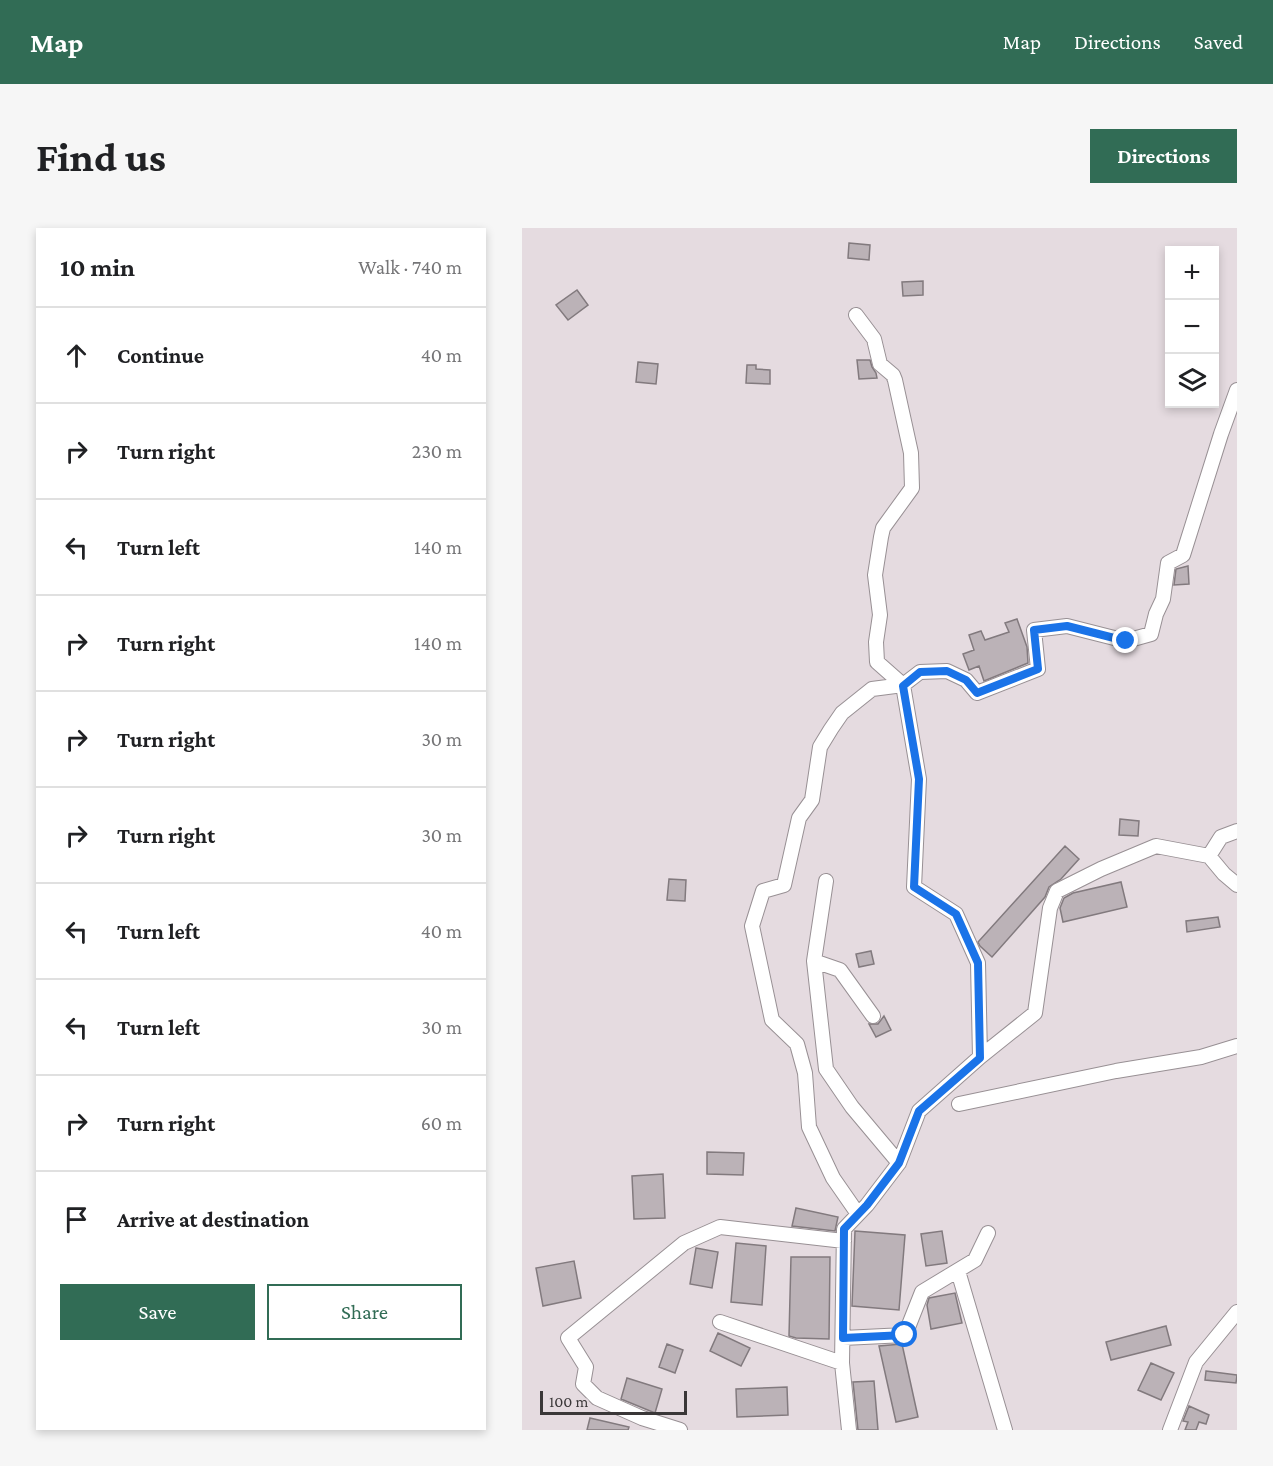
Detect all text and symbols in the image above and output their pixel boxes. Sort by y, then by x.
text: Map [30,27,83,58]
text: Map [1003,30,1041,54]
text: Directions [1074,30,1161,54]
text: Saved [1194,30,1243,54]
button: Directions [1090,129,1237,183]
text: Find us [36,133,166,180]
map controls [1165,246,1219,408]
button: + [1165,246,1219,300]
text: 10 min [60,253,135,282]
text: Walk · 740 m [358,256,462,278]
button: − [1165,300,1219,354]
icon: ahead [60,339,93,372]
text: Continue [117,343,204,368]
text: 40 m [421,344,462,366]
button: layers [1165,354,1219,408]
icon: right [60,435,93,468]
text: Turn right [117,439,215,464]
text: 230 m [412,440,462,462]
icon: left [60,531,93,564]
text: Turn left [117,535,200,560]
text: 140 m [414,536,462,558]
icon: right [60,627,93,660]
route end [1112,627,1138,653]
text: Turn right [117,631,215,656]
text: 140 m [414,632,462,654]
icon: right [60,723,93,756]
text: Turn right [117,727,215,752]
text: 30 m [421,728,462,750]
icon: right [60,819,93,852]
text: Turn right [117,823,215,848]
text: 30 m [421,824,462,846]
icon: left [60,915,93,948]
text: Turn left [117,919,200,944]
text: 40 m [421,920,462,942]
icon: left [60,1011,93,1044]
text: Turn left [117,1015,200,1040]
text: 30 m [421,1016,462,1038]
icon: right [60,1107,93,1140]
text: Turn right [117,1111,215,1136]
text: 60 m [421,1112,462,1134]
icon: arrive [60,1203,93,1236]
text: Arrive at destination [117,1207,309,1232]
button: Save [60,1284,255,1340]
button: Share [267,1284,462,1340]
route start [891,1321,917,1347]
scale bar [540,1388,687,1416]
text: 100 m [549,1393,588,1410]

